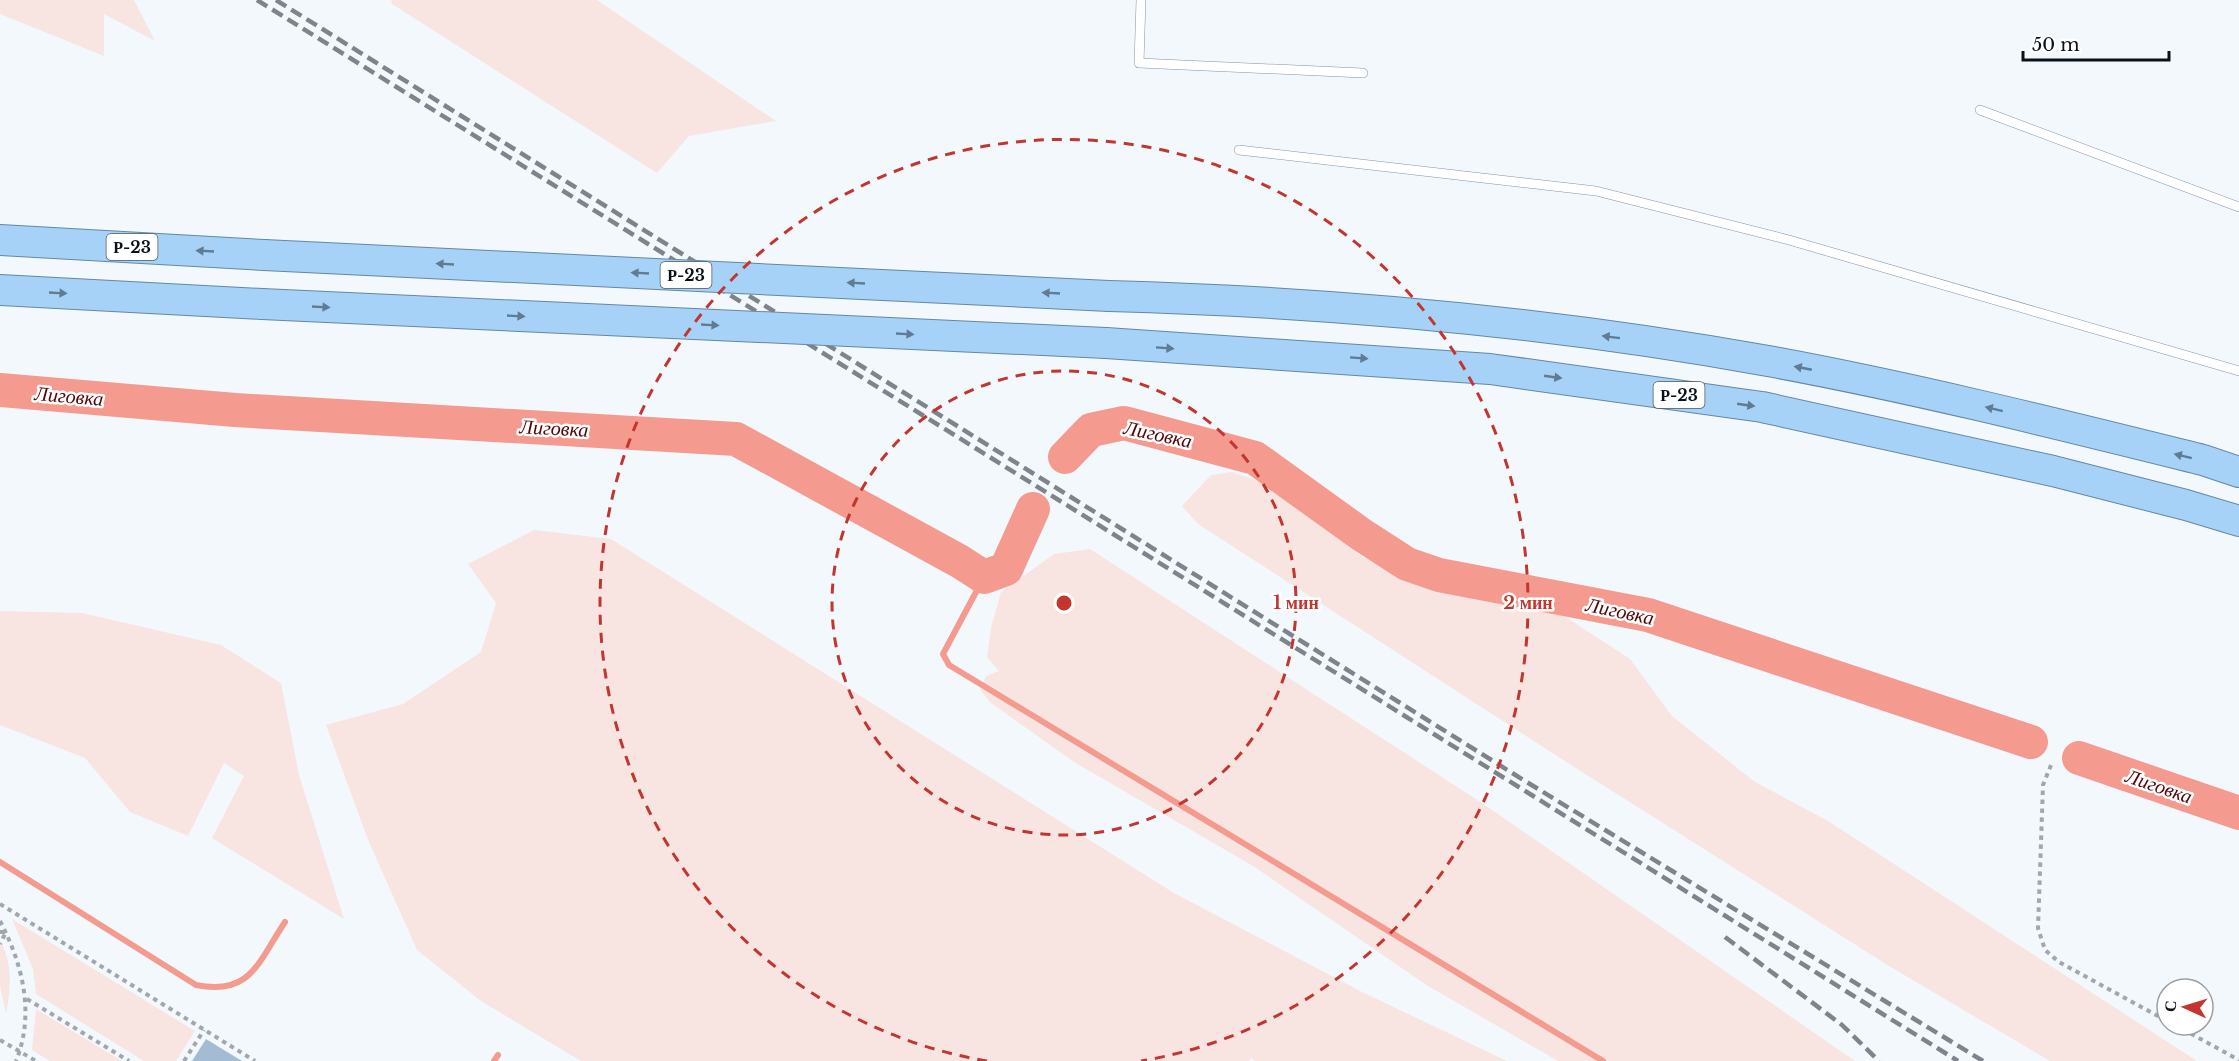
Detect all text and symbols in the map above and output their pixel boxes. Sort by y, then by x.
scale bar [2023,24,2168,62]
text: 50 m [2032,34,2080,56]
road number: Р-23 [106,234,158,260]
one-way arrow [196,247,215,256]
one-way arrow [436,259,455,268]
road number: Р-23 [660,262,712,288]
one-way arrow [631,268,650,277]
one-way arrow [846,279,865,288]
one-way arrow [49,288,68,297]
one-way arrow [1041,288,1060,297]
one-way arrow [311,302,330,312]
one-way arrow [506,311,525,320]
one-way arrow [701,320,720,329]
one-way arrow [896,329,915,338]
one-way arrow [1601,332,1620,341]
one-way arrow [1155,343,1174,352]
one-way arrow [1350,354,1369,363]
one-way arrow [1793,363,1812,372]
one-way arrow [1544,373,1563,382]
water label: Лиговка [33,381,104,411]
road number: Р-23 [1654,382,1704,408]
one-way arrow [1737,400,1756,409]
one-way arrow [1984,403,2003,413]
water label: Лиговка [518,414,589,442]
water label: Лиговка [1121,415,1194,453]
one-way arrow [2174,450,2192,460]
text: 1 мин [1273,592,1319,614]
text: 2 мин [1503,592,1553,614]
water label: Лиговка [1583,592,1656,630]
centre of rings [1054,593,1074,613]
water label: Лиговка [2122,763,2195,809]
north arrow [2155,977,2215,1037]
text: С [2160,999,2180,1012]

